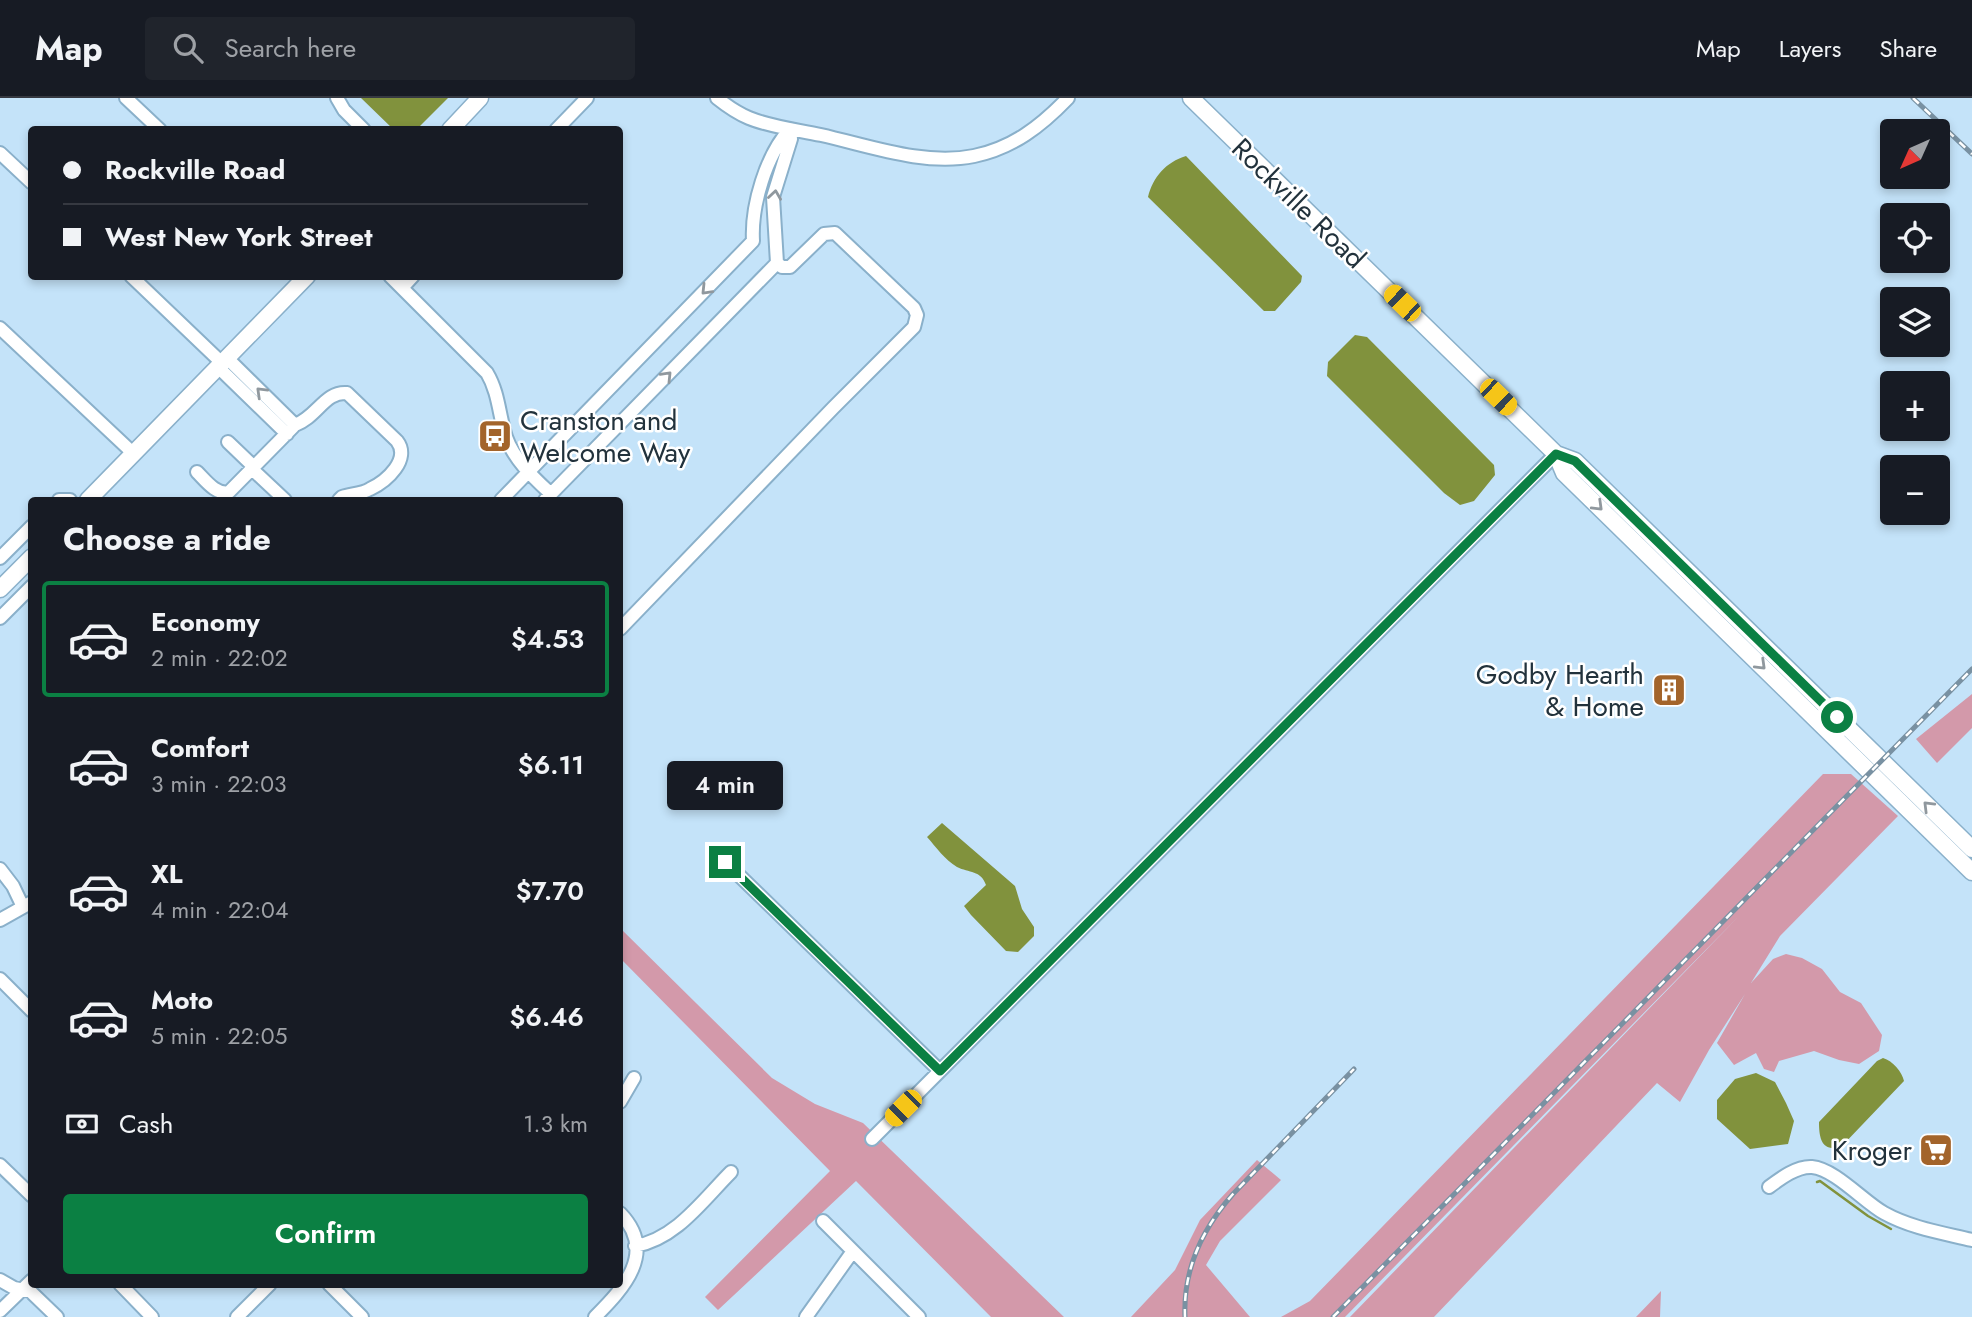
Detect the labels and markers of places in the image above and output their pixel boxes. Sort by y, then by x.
place label: Cranston and Welcome Way [520,400,691,473]
bus stop icon: Cranston and Welcome Way [476,417,514,455]
place label: Godby Hearth & Home [1476,654,1644,727]
building icon: Godby Hearth & Home [1650,671,1688,709]
place label: Kroger [1832,1130,1912,1171]
supermarket icon: Kroger [1917,1131,1955,1169]

